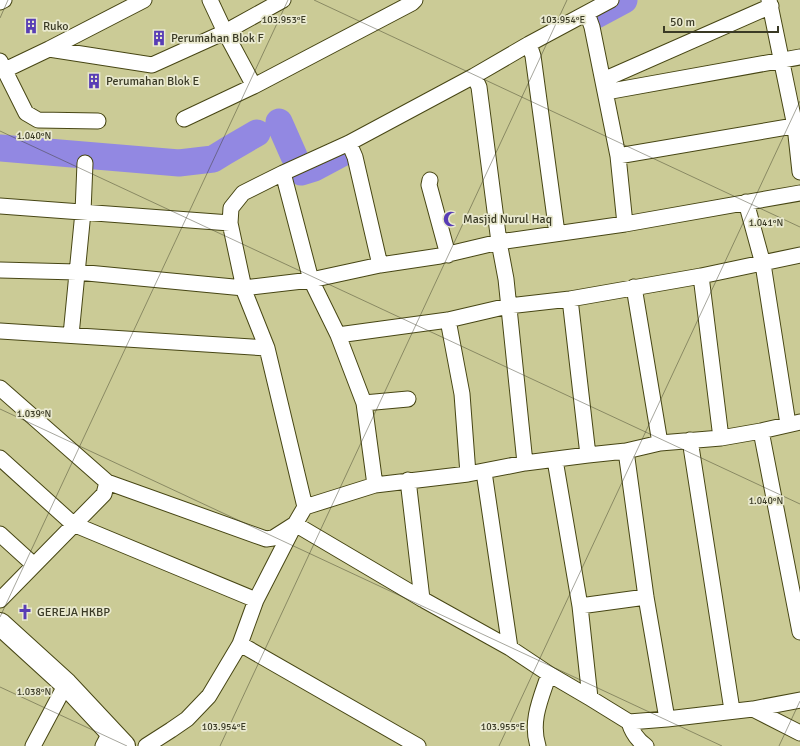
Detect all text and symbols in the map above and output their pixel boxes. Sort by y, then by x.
scale bar [664,8,778,34]
text: 103.953°E [262,14,307,26]
text: 103.954°E [541,14,586,26]
text: 50 m [670,15,695,30]
building icon: Ruko [22,17,40,35]
place label: Ruko [43,19,69,34]
building icon: Perumahan Blok F [150,29,168,47]
place label: Perumahan Blok F [171,31,264,46]
building icon: Perumahan Blok E [85,72,103,90]
place label: Perumahan Blok E [106,74,199,89]
text: 1.040°N [17,130,51,142]
mosque icon: Masjid Nurul Haq [442,210,460,228]
place label: Masjid Nurul Haq [463,212,552,227]
text: 1.041°N [749,217,783,229]
text: 1.039°N [17,408,51,420]
text: 1.040°N [749,495,783,507]
church icon: GEREJA HKBP [16,603,34,621]
place label: GEREJA HKBP [37,605,110,620]
text: 1.038°N [17,686,51,698]
text: 103.954°E [202,721,247,733]
text: 103.955°E [481,721,526,733]

